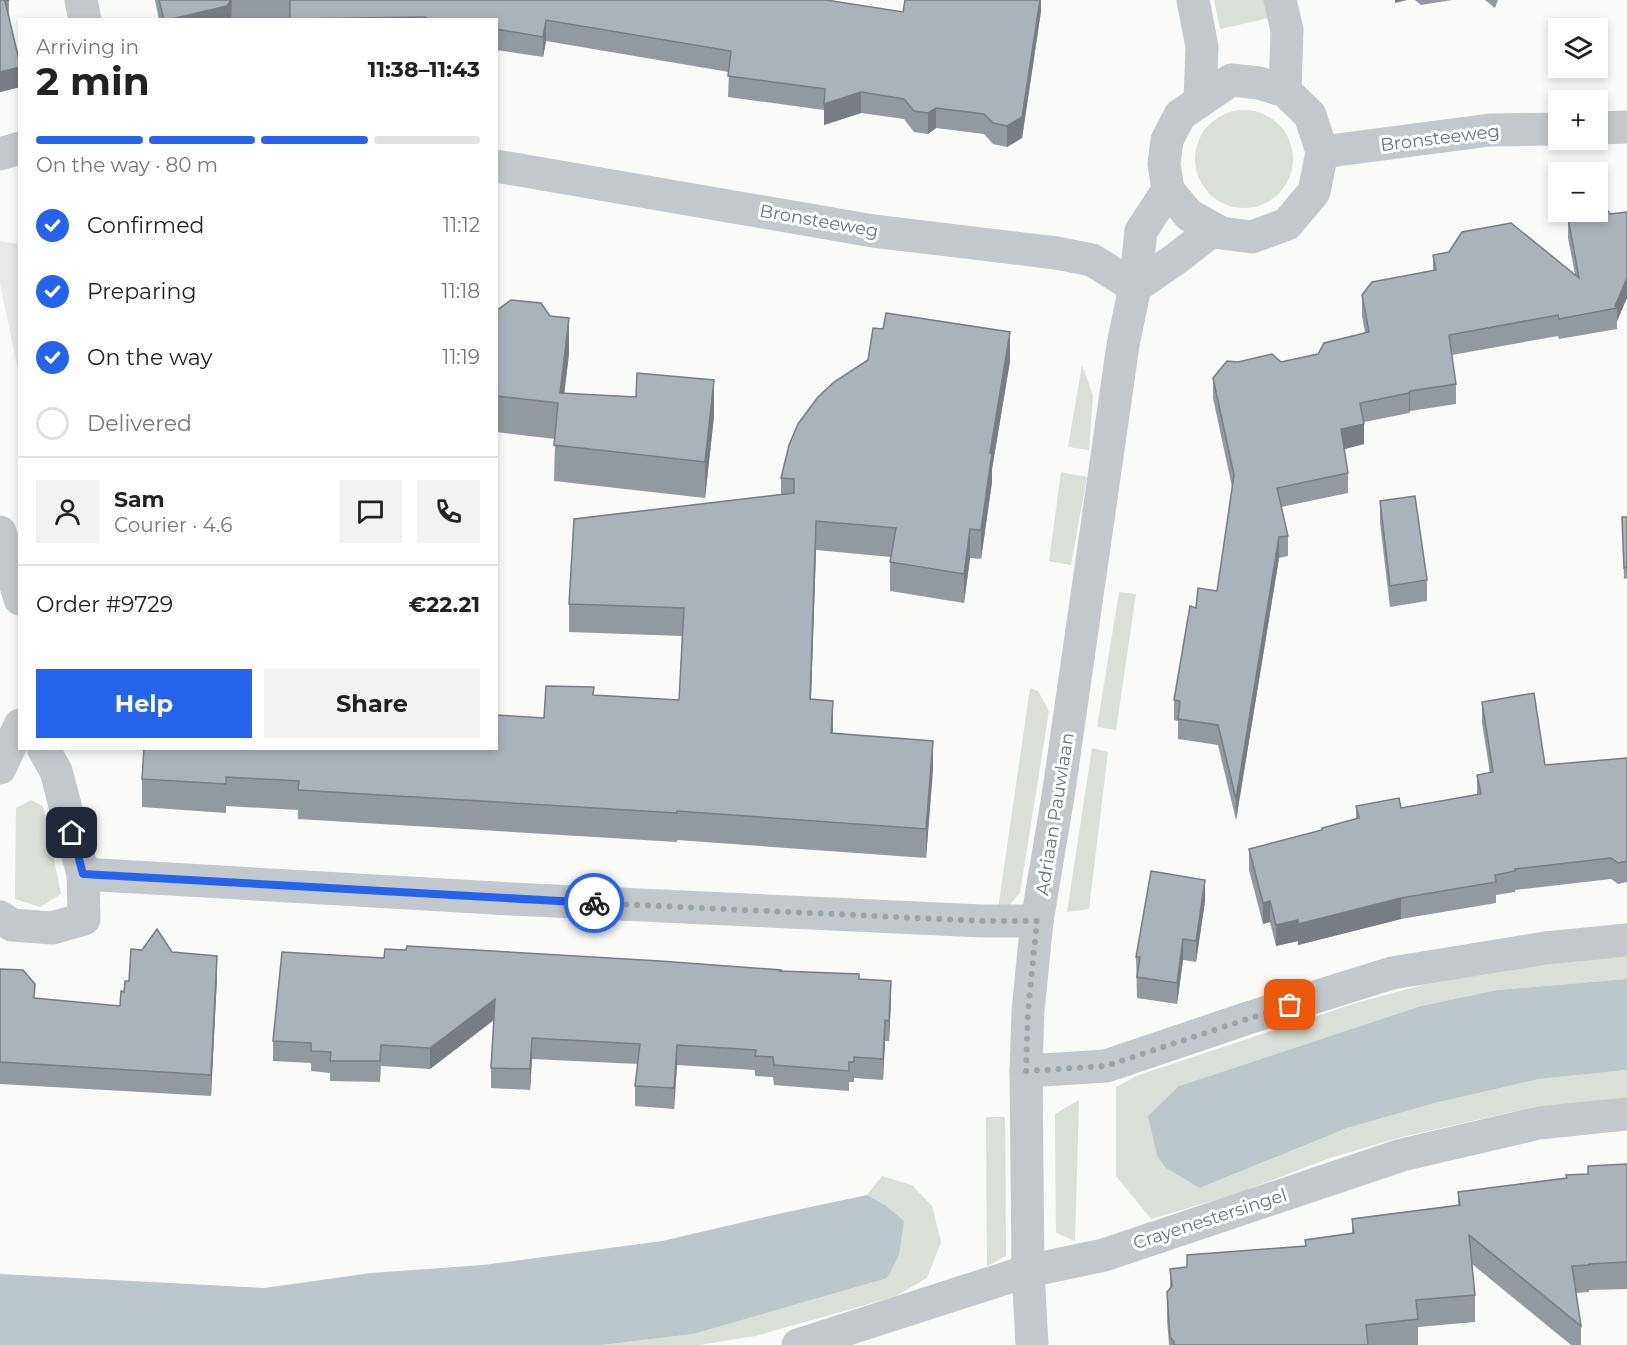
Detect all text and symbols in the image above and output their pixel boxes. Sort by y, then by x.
map controls [1548,18,1608,222]
button: layers [1548,18,1608,78]
text: Arriving in [36,35,139,59]
text: 11:38–11:43 [368,56,480,83]
text: 2 min [36,57,150,105]
button: + [1548,90,1608,150]
street label: Bronsteeweg [1379,120,1501,156]
text: On the way · 80 m [36,153,218,177]
button: − [1548,162,1608,222]
street label: Bronsteeweg [758,200,880,242]
icon: check [36,209,69,242]
text: Confirmed [87,212,204,239]
text: 11:12 [443,213,480,237]
icon: check [36,275,69,308]
text: Preparing [87,278,196,305]
text: 11:18 [441,279,480,303]
icon: check [36,341,69,374]
text: On the way [87,344,212,371]
text: 11:19 [442,345,480,369]
text: Delivered [87,410,192,437]
button: person [36,480,99,543]
button: chat [339,480,402,543]
button: phone [417,480,480,543]
text: Sam [114,486,165,513]
text: Courier · 4.6 [114,513,232,537]
text: Order #9729 [36,591,173,618]
text: €22.21 [408,591,480,618]
button: Help [36,669,252,738]
button: Share [264,669,480,738]
street label: Adriaan Pauwlaan [1031,731,1079,897]
pin [46,807,97,858]
icon: home [55,816,88,849]
courier [564,873,624,933]
icon: bike [578,887,611,920]
pin [1264,979,1315,1030]
icon: bag [1273,988,1306,1021]
street label: Crayenestersingel [1130,1184,1290,1254]

